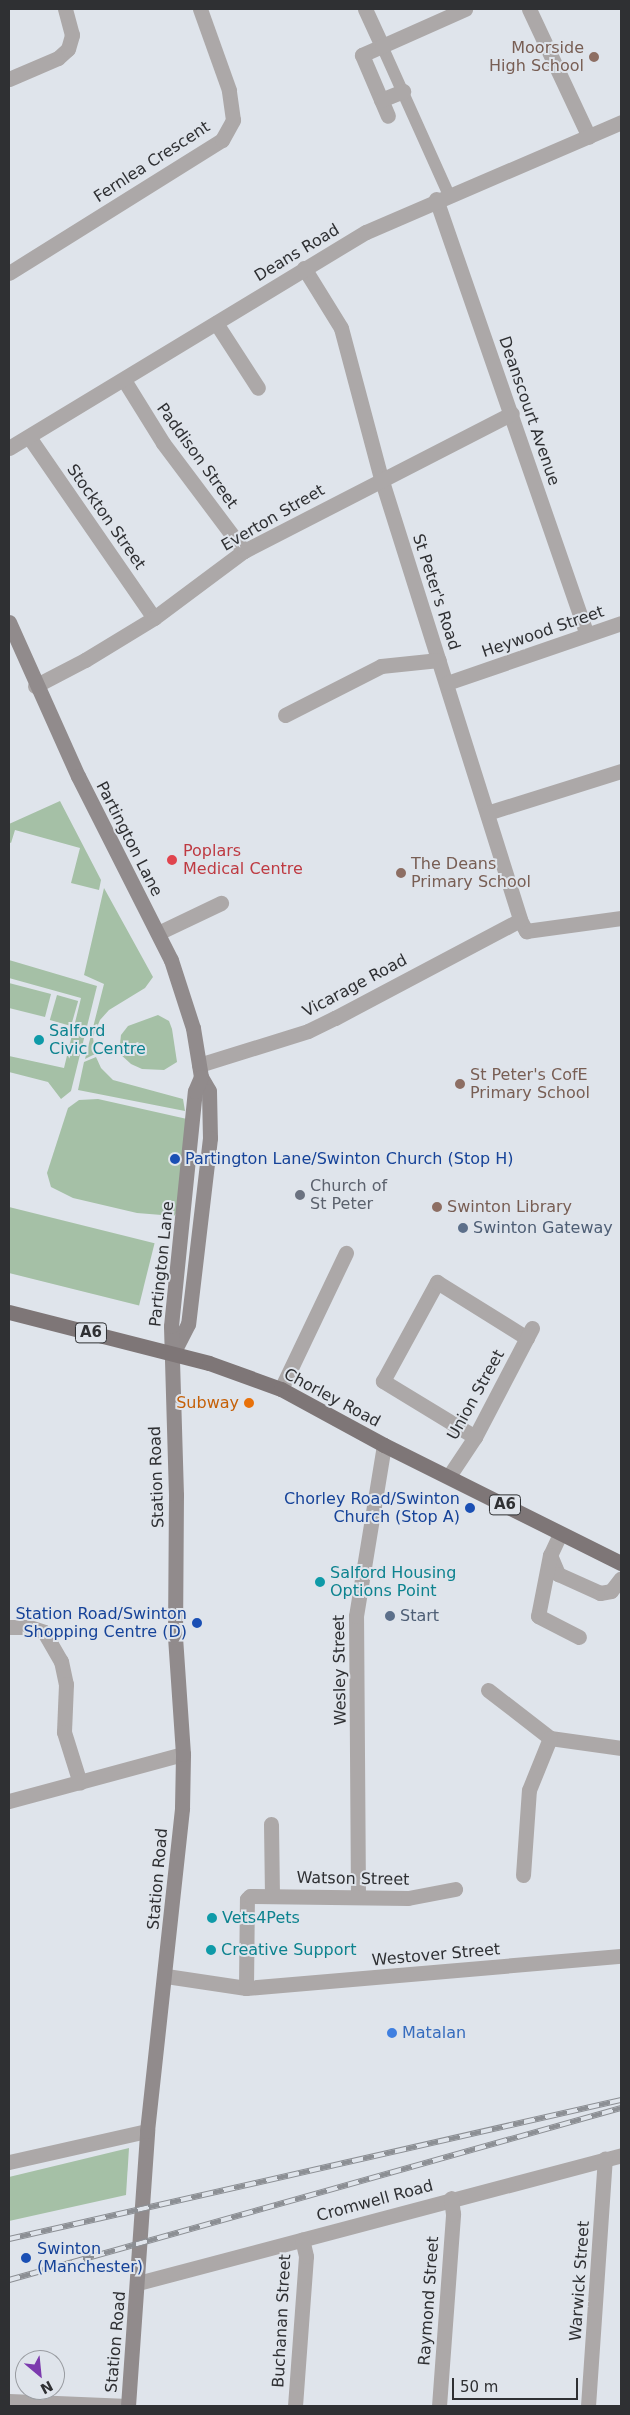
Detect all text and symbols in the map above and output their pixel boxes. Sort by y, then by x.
place label: Moorside High School [489,38,584,76]
marker: Moorside High School [588,51,600,63]
street label: Fernlea Crescent [90,117,214,207]
street label: Deans Road [251,220,343,286]
street label: Deanscourt Avenue [494,334,564,488]
street label: Paddison Street [152,400,242,512]
street label: Stockton Street [63,461,149,573]
street label: Everton Street [218,481,328,555]
street label: St Peter's Road [408,531,464,653]
street label: Heywood Street [479,602,607,662]
street label: Partington Lane [92,778,166,900]
place label: Poplars Medical Centre [183,841,303,879]
marker: Poplars Medical Centre [165,853,179,867]
place label: The Deans Primary School [411,854,531,892]
marker: The Deans Primary School [395,867,407,879]
street label: Vicarage Road [300,950,410,1022]
place label: Salford Civic Centre [49,1021,146,1059]
marker: Salford Civic Centre [33,1034,45,1046]
place label: St Peter's CofE Primary School [470,1065,590,1103]
marker: St Peter's CofE Primary School [454,1078,466,1090]
place label: Partington Lane/Swinton Church (Stop H) [185,1149,514,1169]
marker: Partington Lane/Swinton Church (Stop H) [169,1153,181,1165]
place label: Church of St Peter [310,1176,387,1214]
marker: Church of St Peter [294,1189,306,1201]
place label: Swinton Library [447,1197,572,1217]
street label: Partington Lane [146,1200,178,1328]
marker: Swinton Library [431,1201,443,1213]
place label: Swinton Gateway [473,1218,613,1238]
marker: Swinton Gateway [457,1222,469,1234]
road number: A6 [75,1320,107,1346]
street label: Union Street [443,1347,509,1443]
street label: Chorley Road [280,1364,384,1432]
place label: Subway [176,1393,239,1413]
marker: Subway [243,1397,255,1409]
street label: Station Road [146,1426,168,1528]
place label: Chorley Road/Swinton Church (Stop A) [284,1489,460,1527]
road number: A6 [489,1492,521,1518]
marker: Chorley Road/Swinton Church (Stop A) [464,1502,476,1514]
place label: Salford Housing Options Point [330,1563,456,1601]
marker: Salford Housing Options Point [314,1576,326,1588]
place label: Station Road/Swinton Shopping Centre (D) [15,1604,187,1642]
place label: Start [400,1606,439,1626]
marker: Start [384,1610,396,1622]
street label: Wesley Street [329,1615,351,1725]
marker: Station Road/Swinton Shopping Centre (D) [191,1617,203,1629]
street label: Station Road [144,1827,172,1931]
street label: Watson Street [296,1868,410,1890]
place label: Vets4Pets [222,1908,300,1928]
marker: Vets4Pets [206,1912,218,1924]
place label: Creative Support [221,1940,356,1960]
street label: Westover Street [371,1940,501,1970]
marker: Creative Support [205,1944,217,1956]
place label: Matalan [402,2023,466,2043]
marker: Matalan [386,2027,398,2039]
street label: Cromwell Road [315,2176,435,2226]
street label: Warwick Street [566,2220,594,2342]
street label: Raymond Street [415,2236,443,2366]
place label: Swinton (Manchester) [37,2239,143,2277]
marker: Swinton (Manchester) [19,2251,33,2265]
street label: Buchanan Street [269,2254,295,2388]
street label: Station Road [102,2290,130,2394]
north arrow [15,2350,65,2400]
scale bar [455,2368,581,2400]
text: N [38,2378,56,2397]
text: 50 m [460,2378,498,2396]

